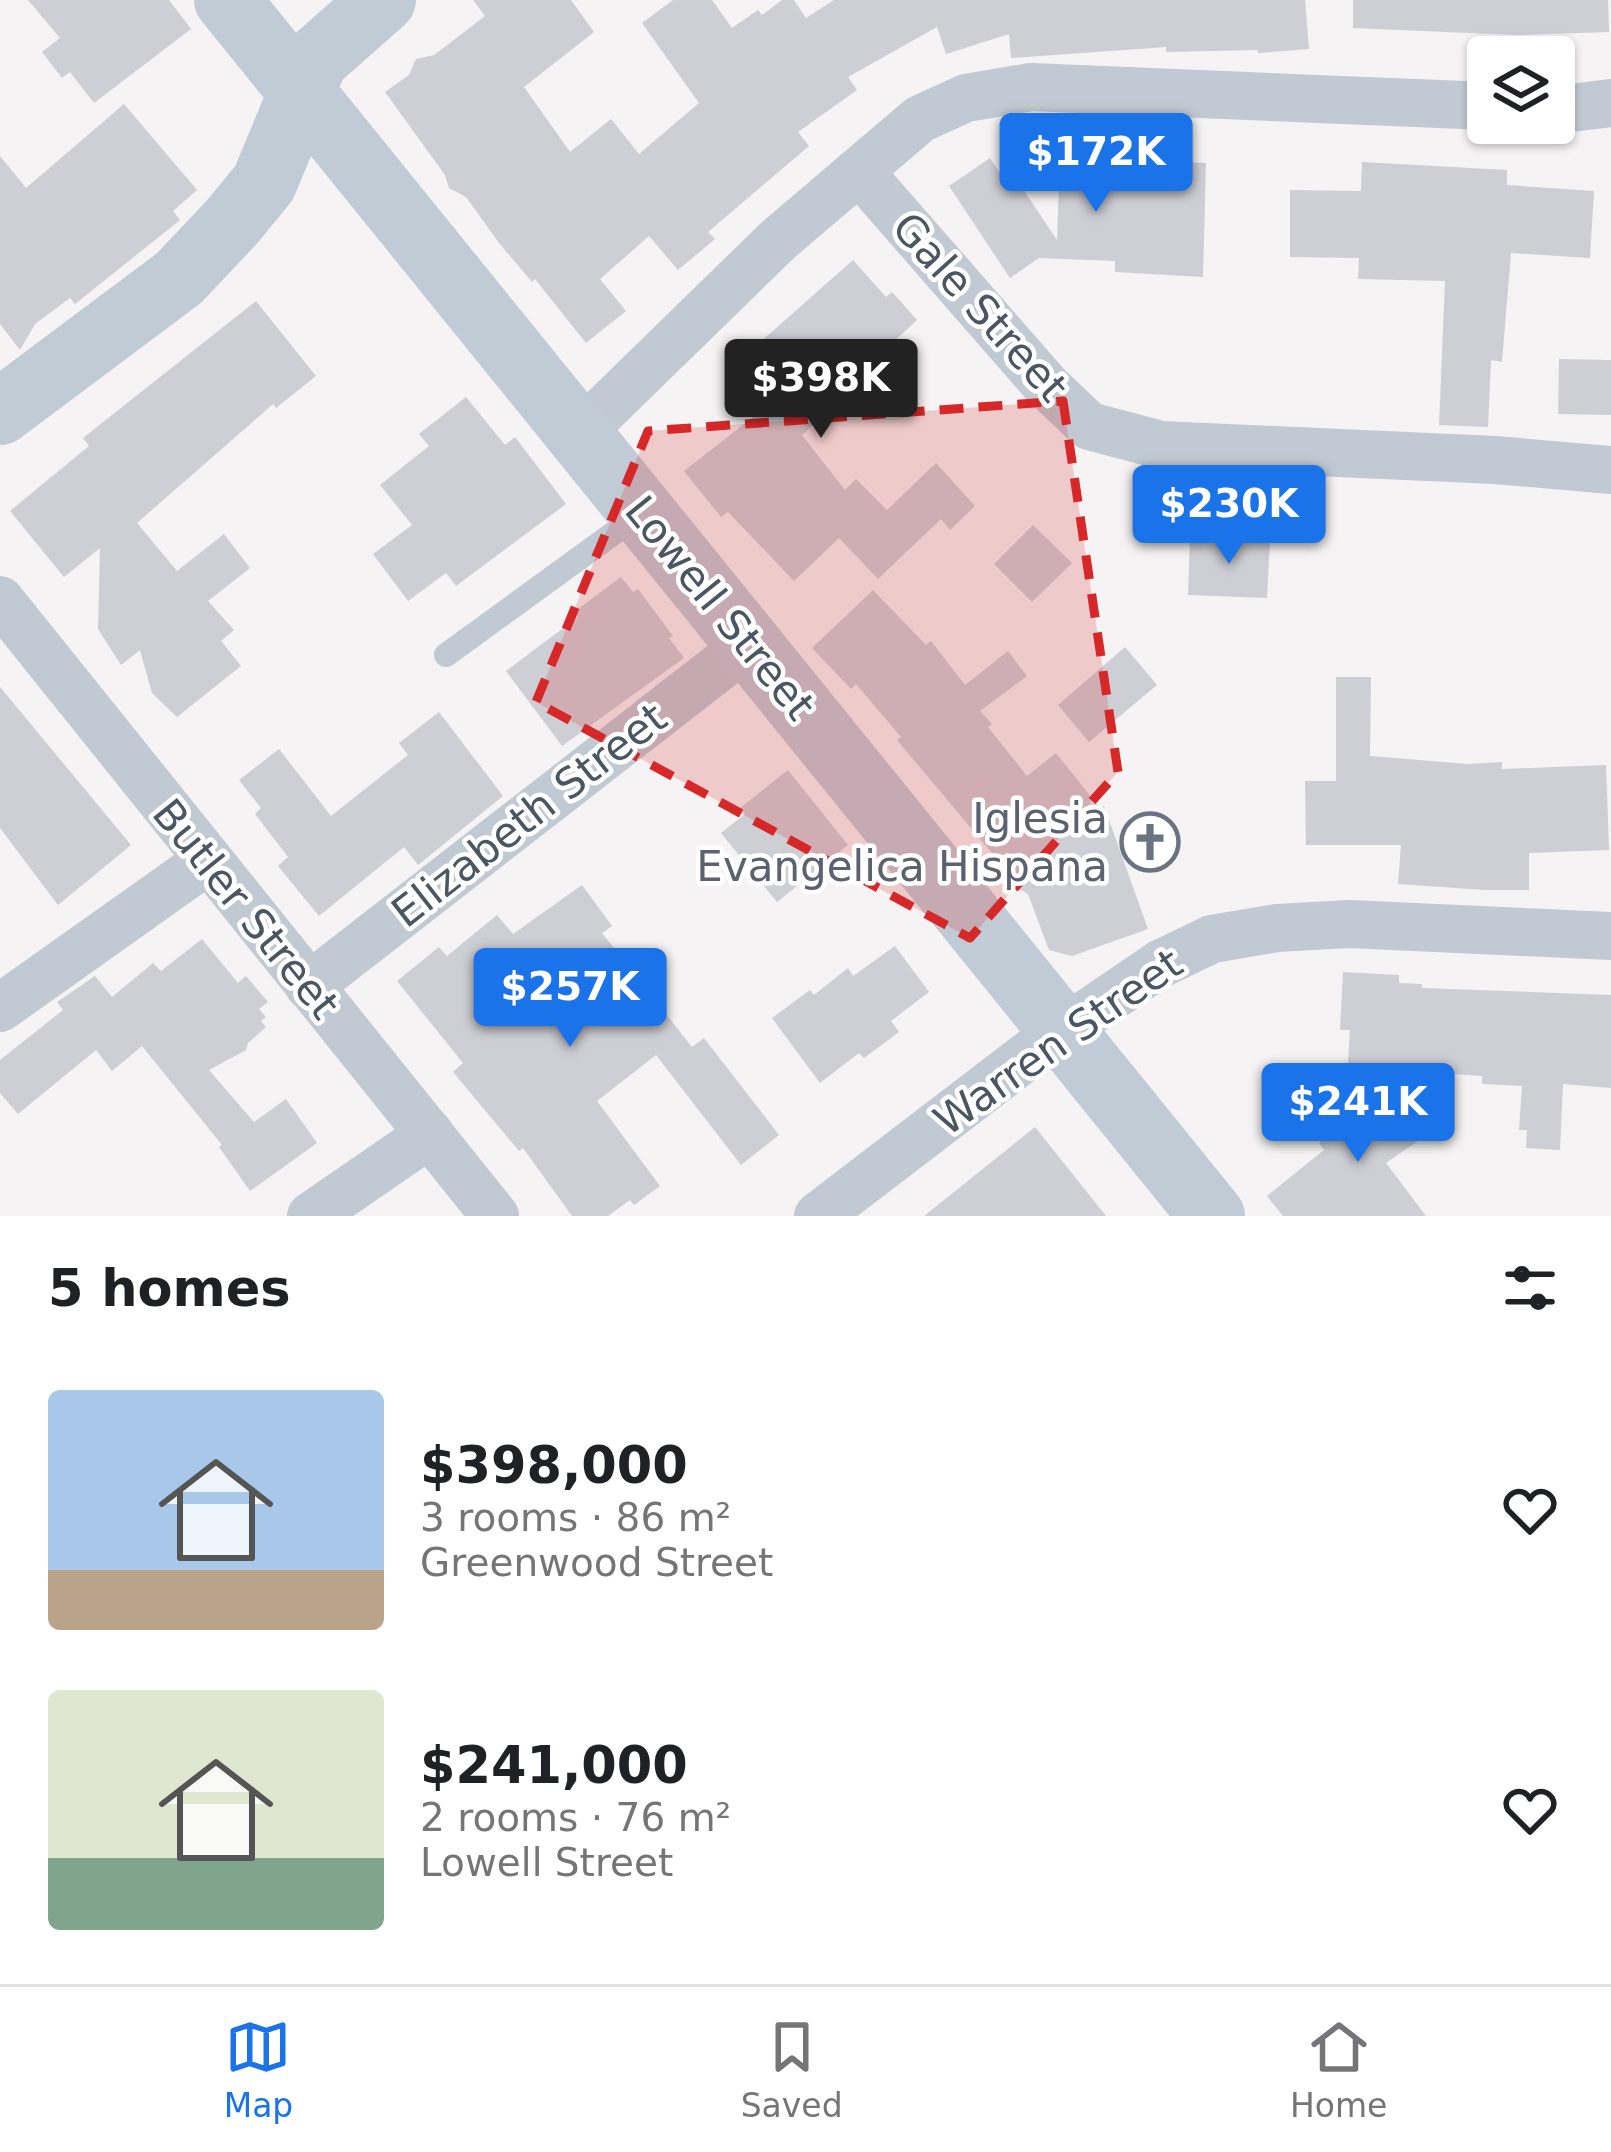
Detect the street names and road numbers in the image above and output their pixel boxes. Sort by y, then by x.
street label: Gale Street [883,203,1077,411]
street label: Lowell Street [615,487,825,729]
street label: Elizabeth Street [382,693,676,937]
street label: Butler Street [143,790,349,1028]
street label: Warren Street [925,939,1191,1145]

